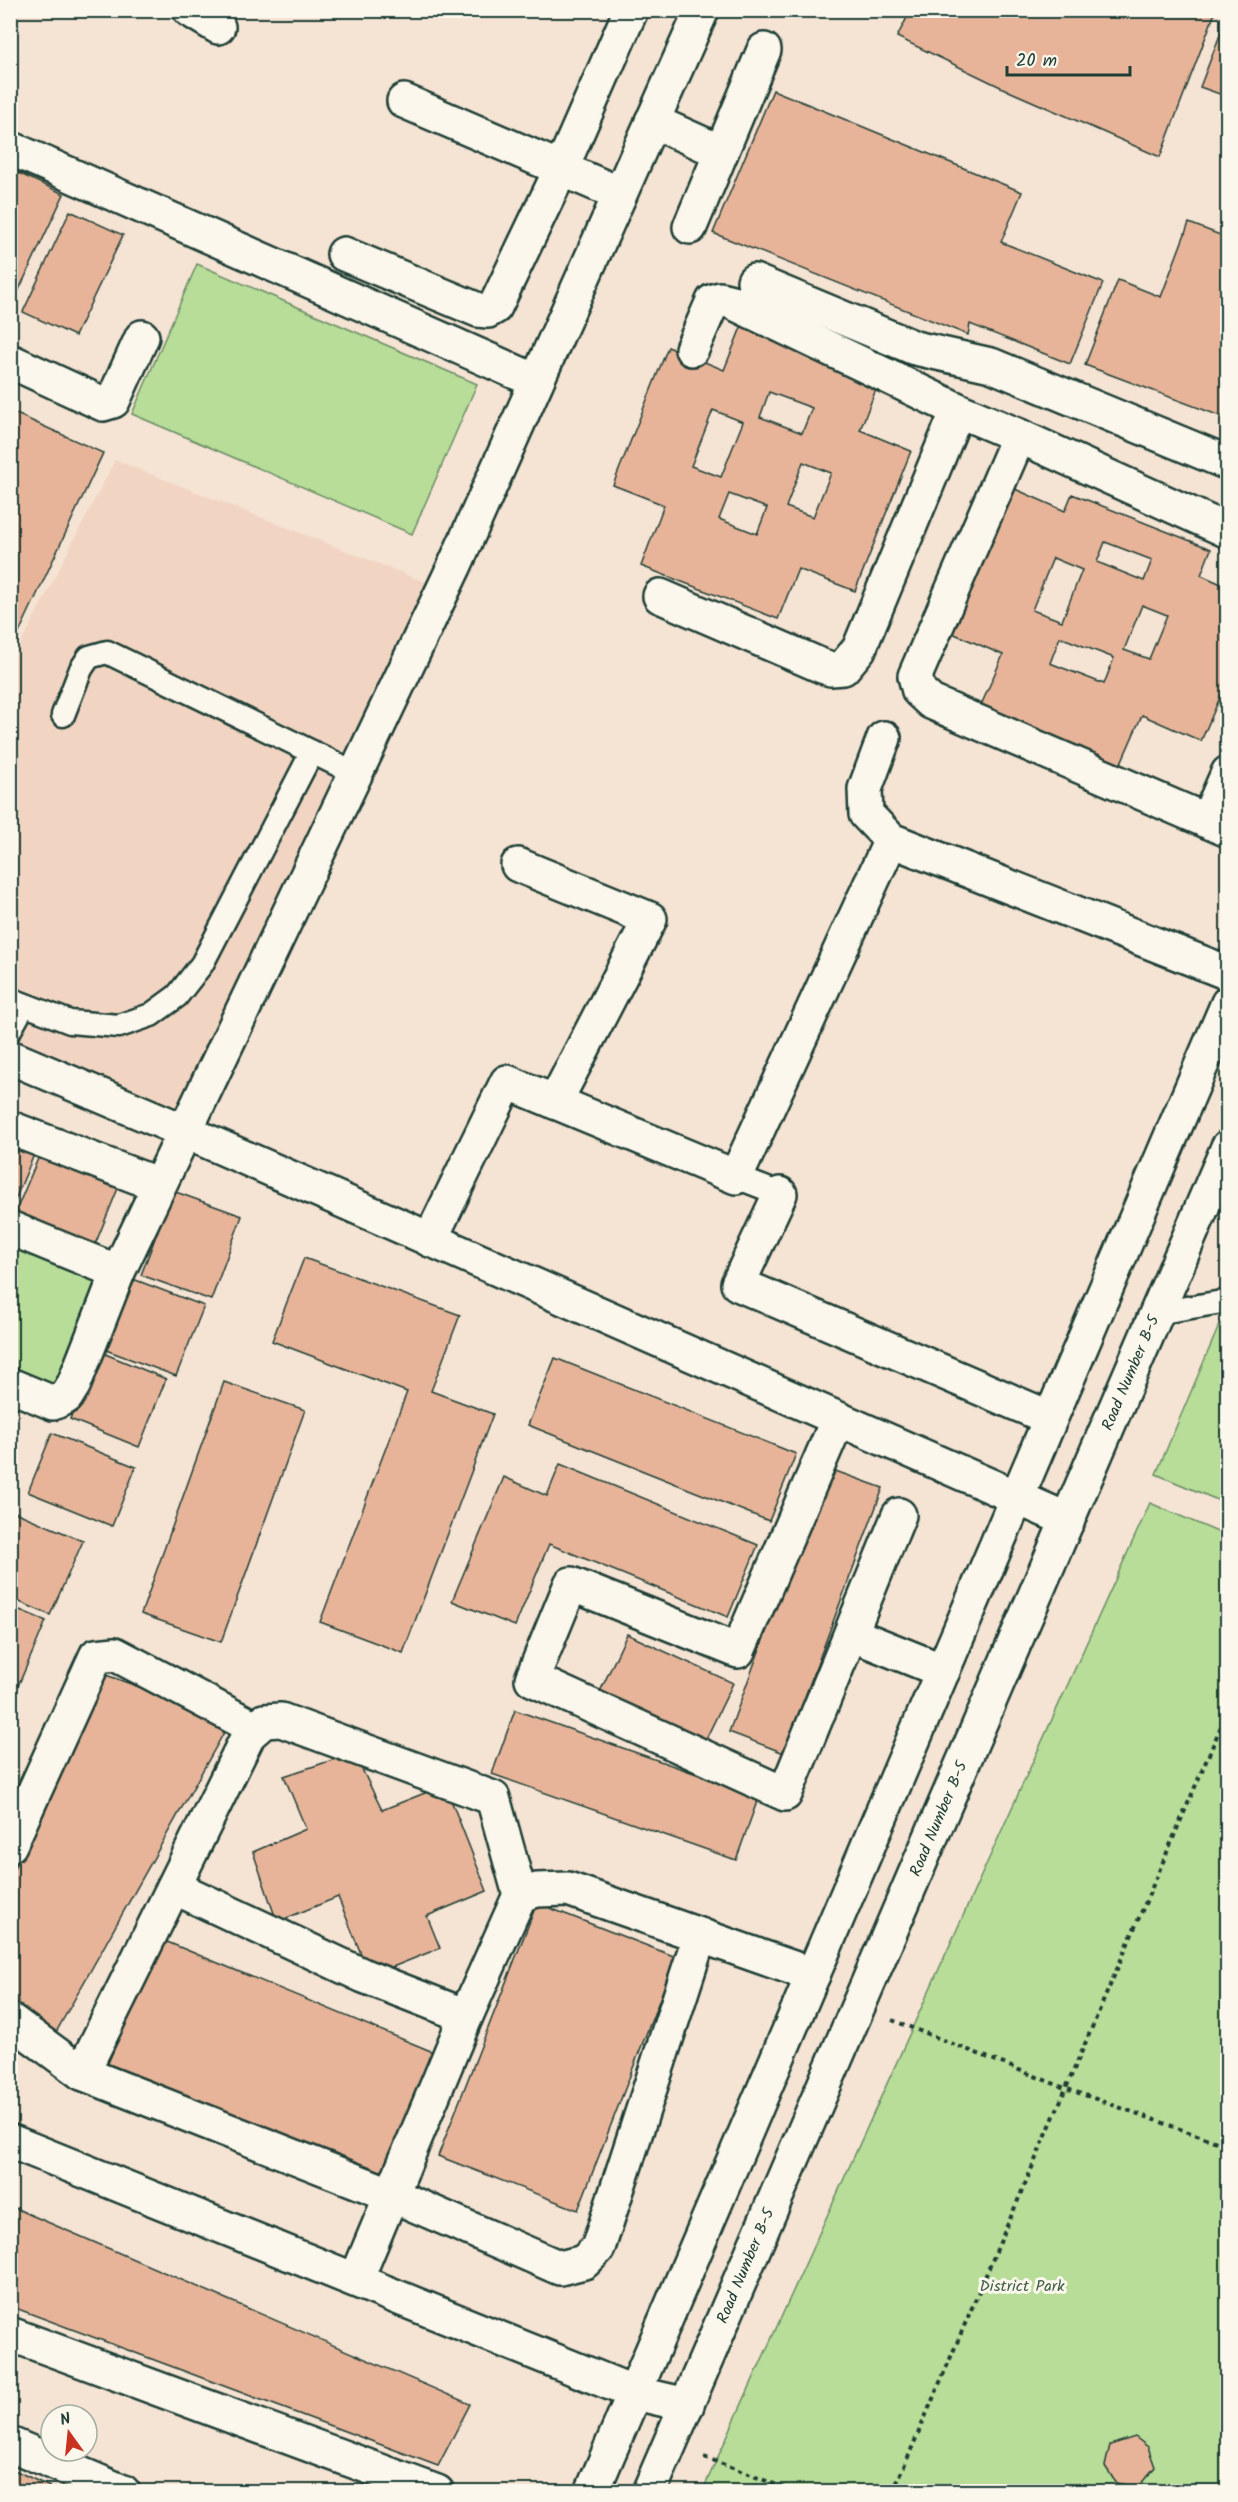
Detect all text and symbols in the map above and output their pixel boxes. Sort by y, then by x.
scale bar [1007,39,1130,77]
text: 20 m [1016,47,1057,76]
street label: Road Number B-5 [1095,1310,1167,1435]
street label: Road Number B-5 [903,1756,975,1881]
street label: Road Number B-5 [710,2203,782,2328]
park label: District Park [980,2274,1065,2299]
north arrow [39,2403,99,2463]
text: N [57,2407,74,2433]

